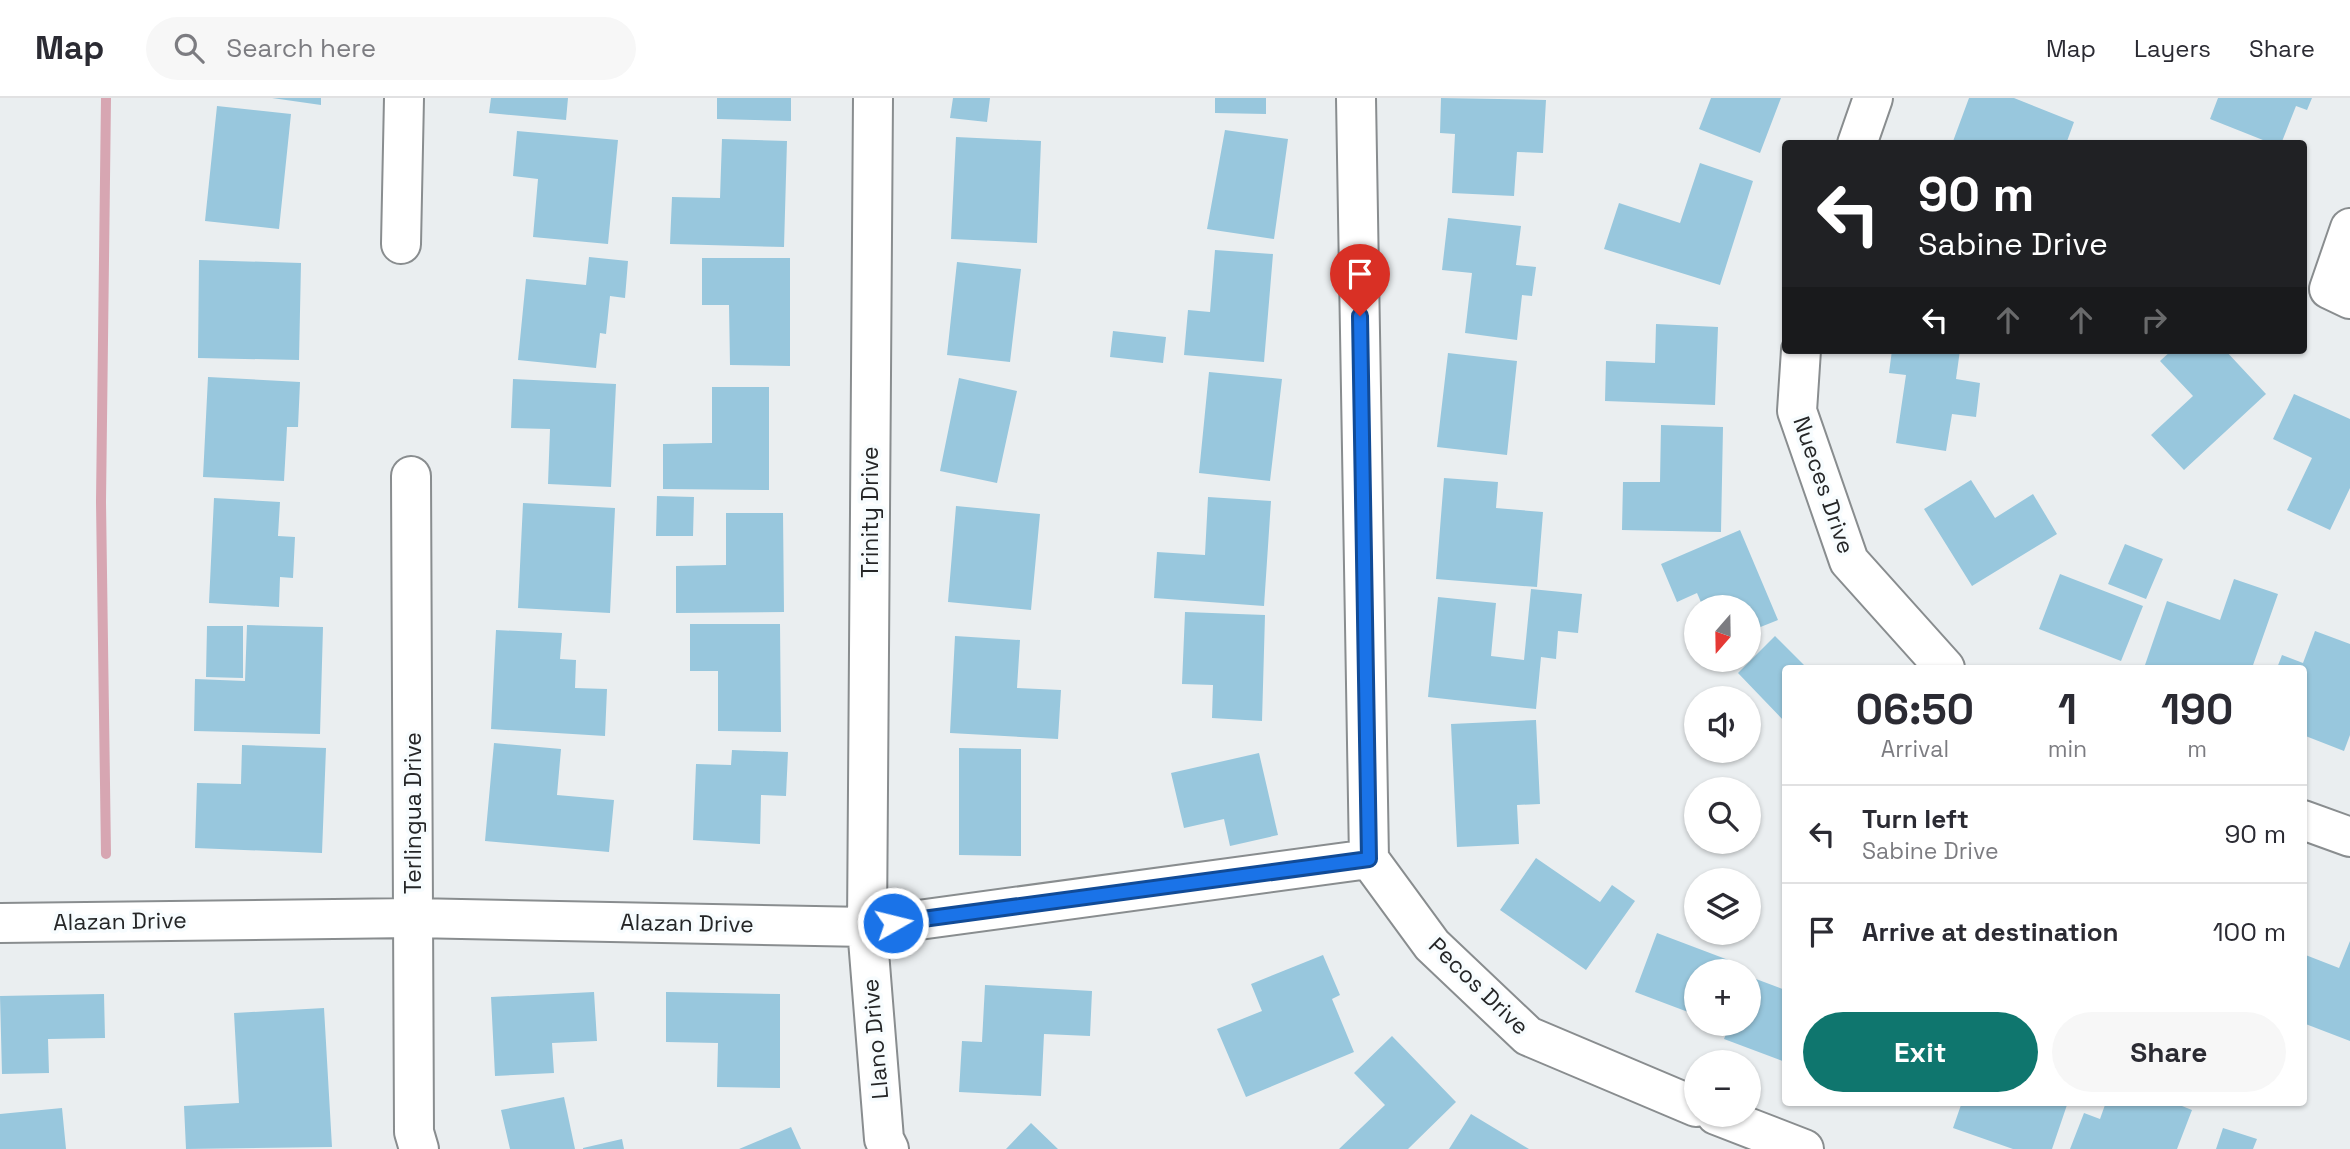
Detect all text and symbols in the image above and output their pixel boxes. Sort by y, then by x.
search box [146,17,636,80]
text: Map [35,27,104,69]
icon: search [170,29,208,67]
text: Search here [226,31,376,65]
text: Map [2046,33,2096,64]
text: Layers [2134,33,2211,64]
text: Share [2249,33,2315,64]
text: 90 m [1918,163,2034,225]
icon: left [1803,168,1894,259]
text: Sabine Drive [1918,224,2108,264]
pin [1330,244,1390,316]
icon: arrive [1341,255,1379,293]
icon: left [1916,301,1954,339]
icon: ahead [1989,301,2027,339]
icon: ahead [2062,301,2100,339]
icon: right [2135,301,2173,339]
street label: Nueces Drive [1786,412,1862,558]
street label: Trinity Drive [855,446,885,578]
north arrow [1684,595,1760,672]
map controls [1684,595,1761,1127]
text: 06:50 [1856,683,1974,736]
text: 1 [2058,683,2077,736]
text: 190 [2161,683,2233,736]
button: sound [1684,686,1761,763]
street label: Terlingua Drive [398,732,428,894]
text: Arrival [1881,734,1949,764]
text: min [2048,734,2087,764]
text: m [2187,734,2207,764]
button: search [1684,777,1761,854]
text: Turn left [1862,802,1969,836]
icon: left [1803,815,1841,853]
text: 90 m [2224,817,2286,851]
text: Sabine Drive [1862,836,1999,866]
button: layers [1684,868,1761,945]
position arrow [856,886,930,960]
street label: Alazan Drive [53,905,187,937]
street label: Alazan Drive [620,907,754,939]
icon: arrive [1803,913,1841,951]
text: Arrive at destination [1862,915,2119,949]
text: 100 m [2213,915,2286,949]
street label: Pecos Drive [1422,931,1536,1041]
button: + [1684,959,1761,1036]
street label: Llano Drive [855,978,895,1100]
button: Exit [1803,1012,2038,1092]
button: Share [2052,1012,2286,1092]
button: − [1684,1050,1761,1127]

